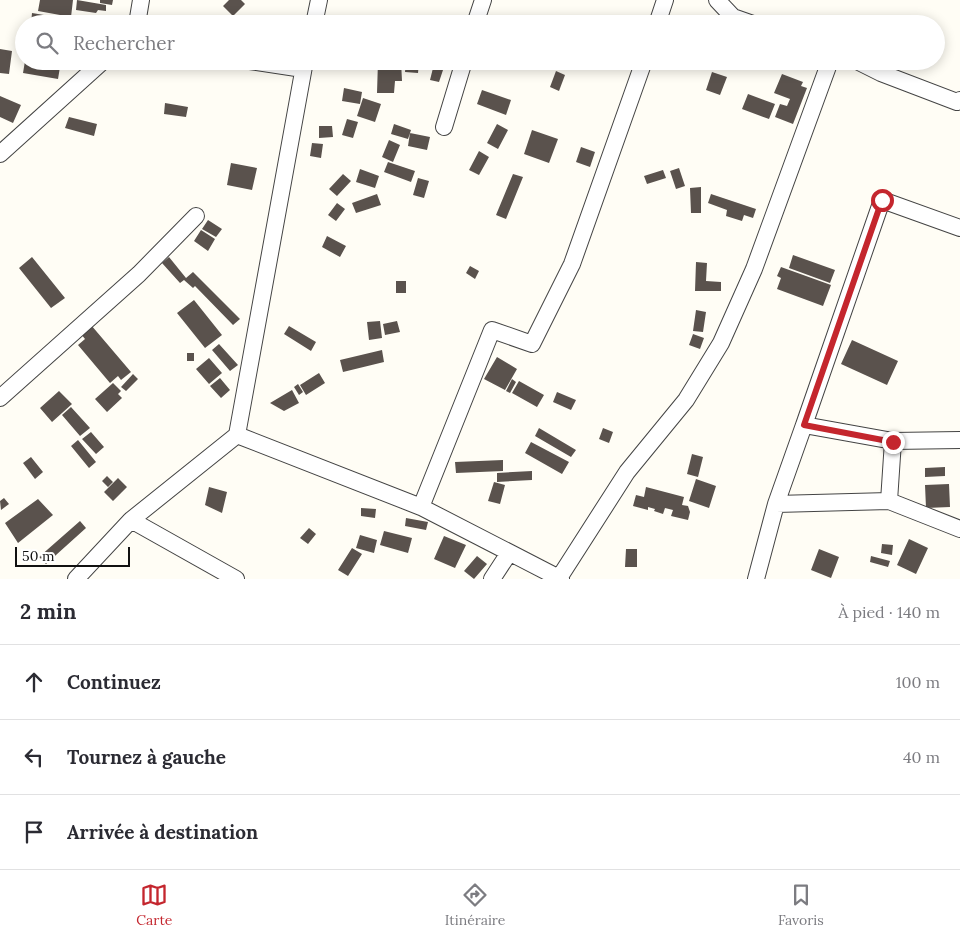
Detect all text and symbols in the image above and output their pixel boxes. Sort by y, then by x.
search box [15,15,945,70]
icon: search [33,29,61,57]
text: Rechercher [73,31,175,55]
route start [871,189,894,212]
route end [882,431,905,454]
scale bar [15,544,130,567]
text: 50 m [22,547,55,565]
text: 2 min [20,598,76,625]
text: À pied · 140 m [838,602,940,622]
icon: ahead [20,668,48,696]
text: Continuez [67,670,161,694]
text: 100 m [896,672,940,692]
icon: left [20,743,48,771]
text: Tournez à gauche [67,745,226,769]
text: 40 m [903,747,940,767]
icon: arrive [20,818,48,846]
text: Arrivée à destination [67,820,258,844]
tab: Carte [136,881,172,929]
tab: Itinéraire [445,881,505,929]
tab: Favoris [778,881,824,929]

